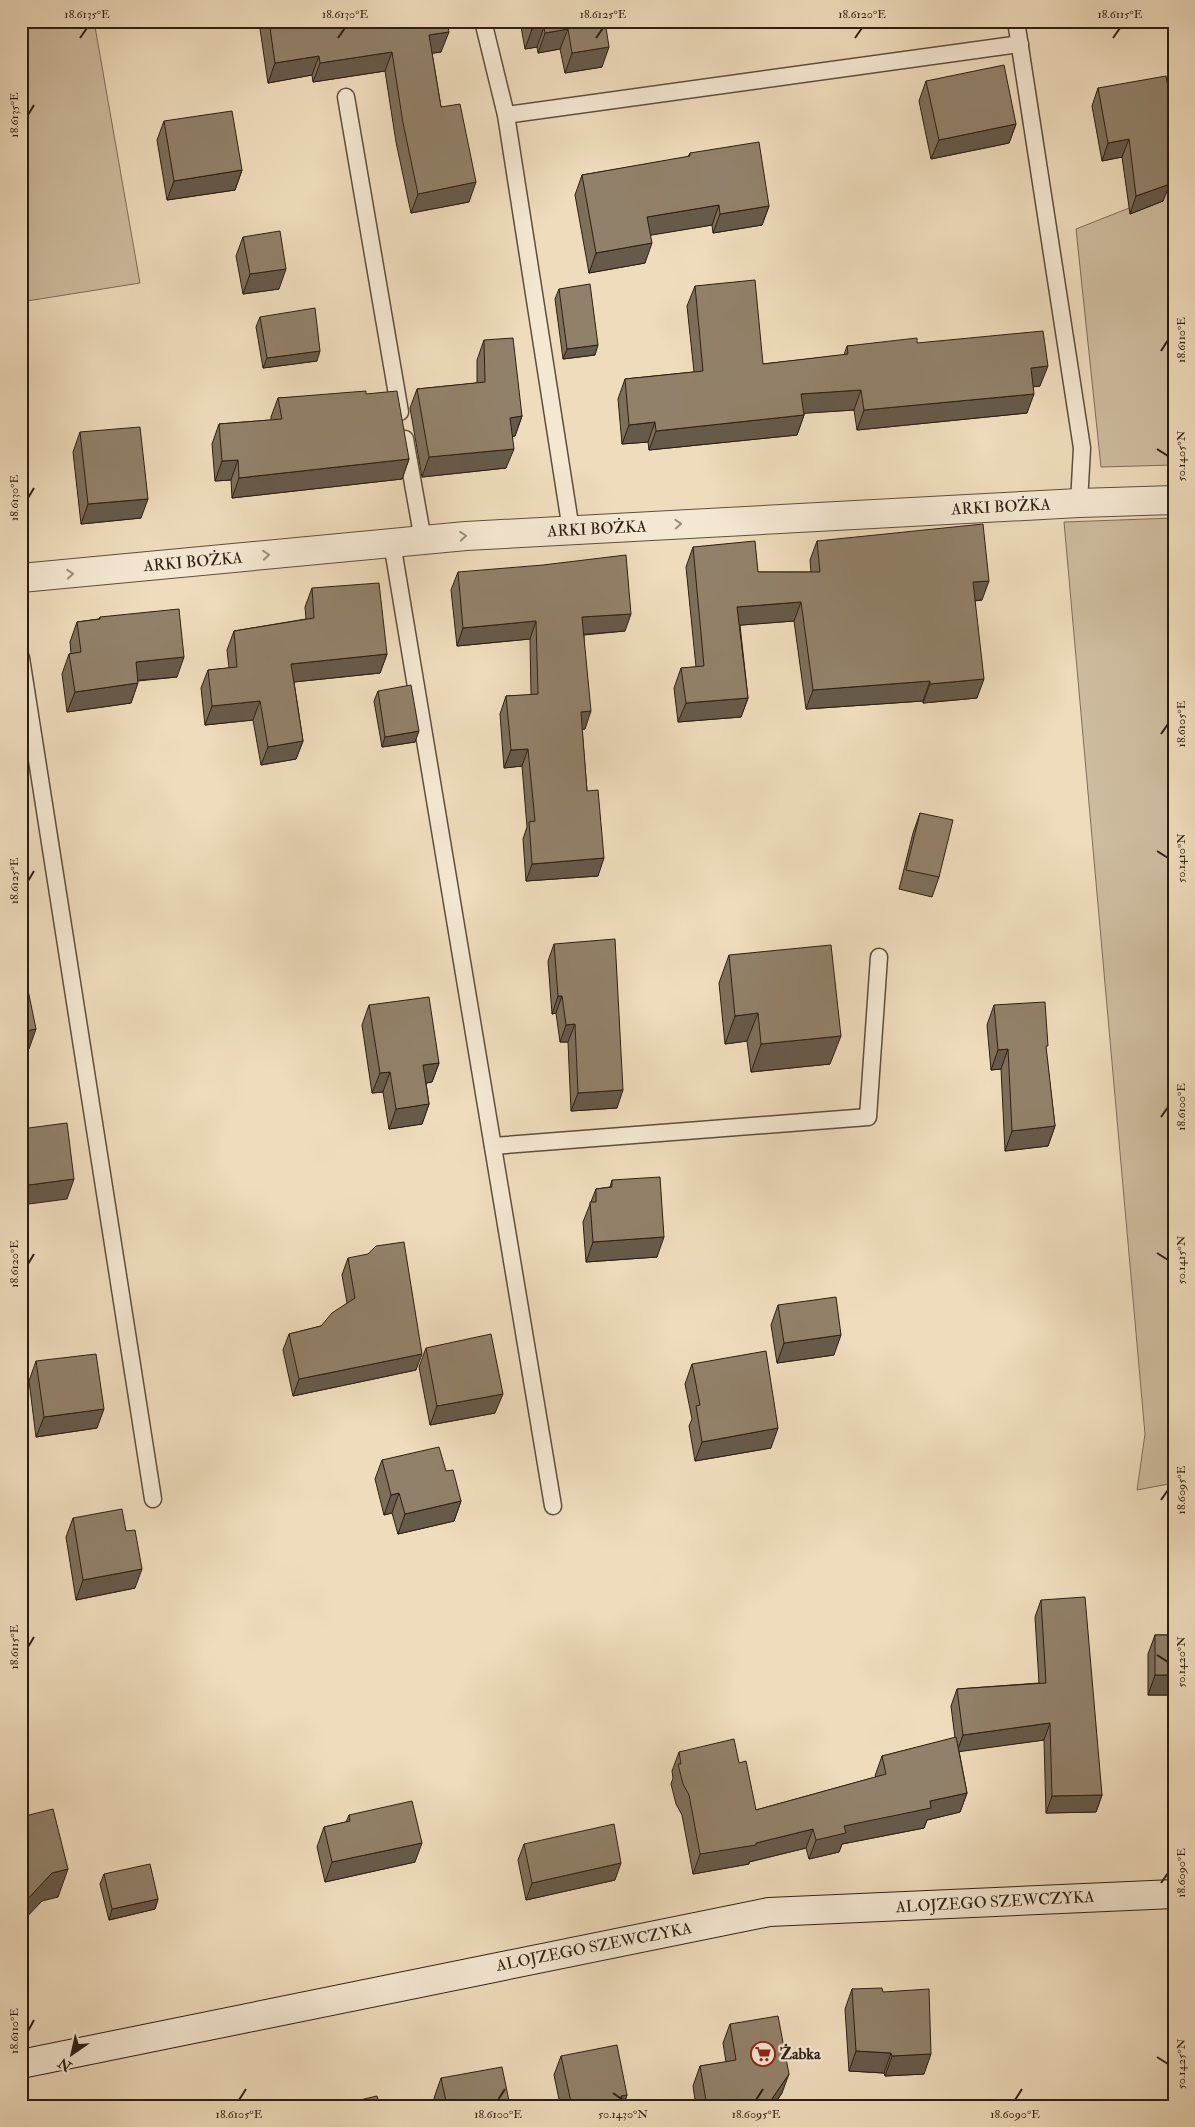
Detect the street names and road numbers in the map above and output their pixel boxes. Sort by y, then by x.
street label: ARKI BOŻKA [950,493,1051,520]
street label: ARKI BOŻKA [546,515,647,542]
street label: ARKI BOŻKA [141,547,243,576]
street label: ALOJZEGO SZEWCZYKA [894,1887,1095,1918]
street label: ALOJZEGO SZEWCZYKA [493,1918,694,1977]

